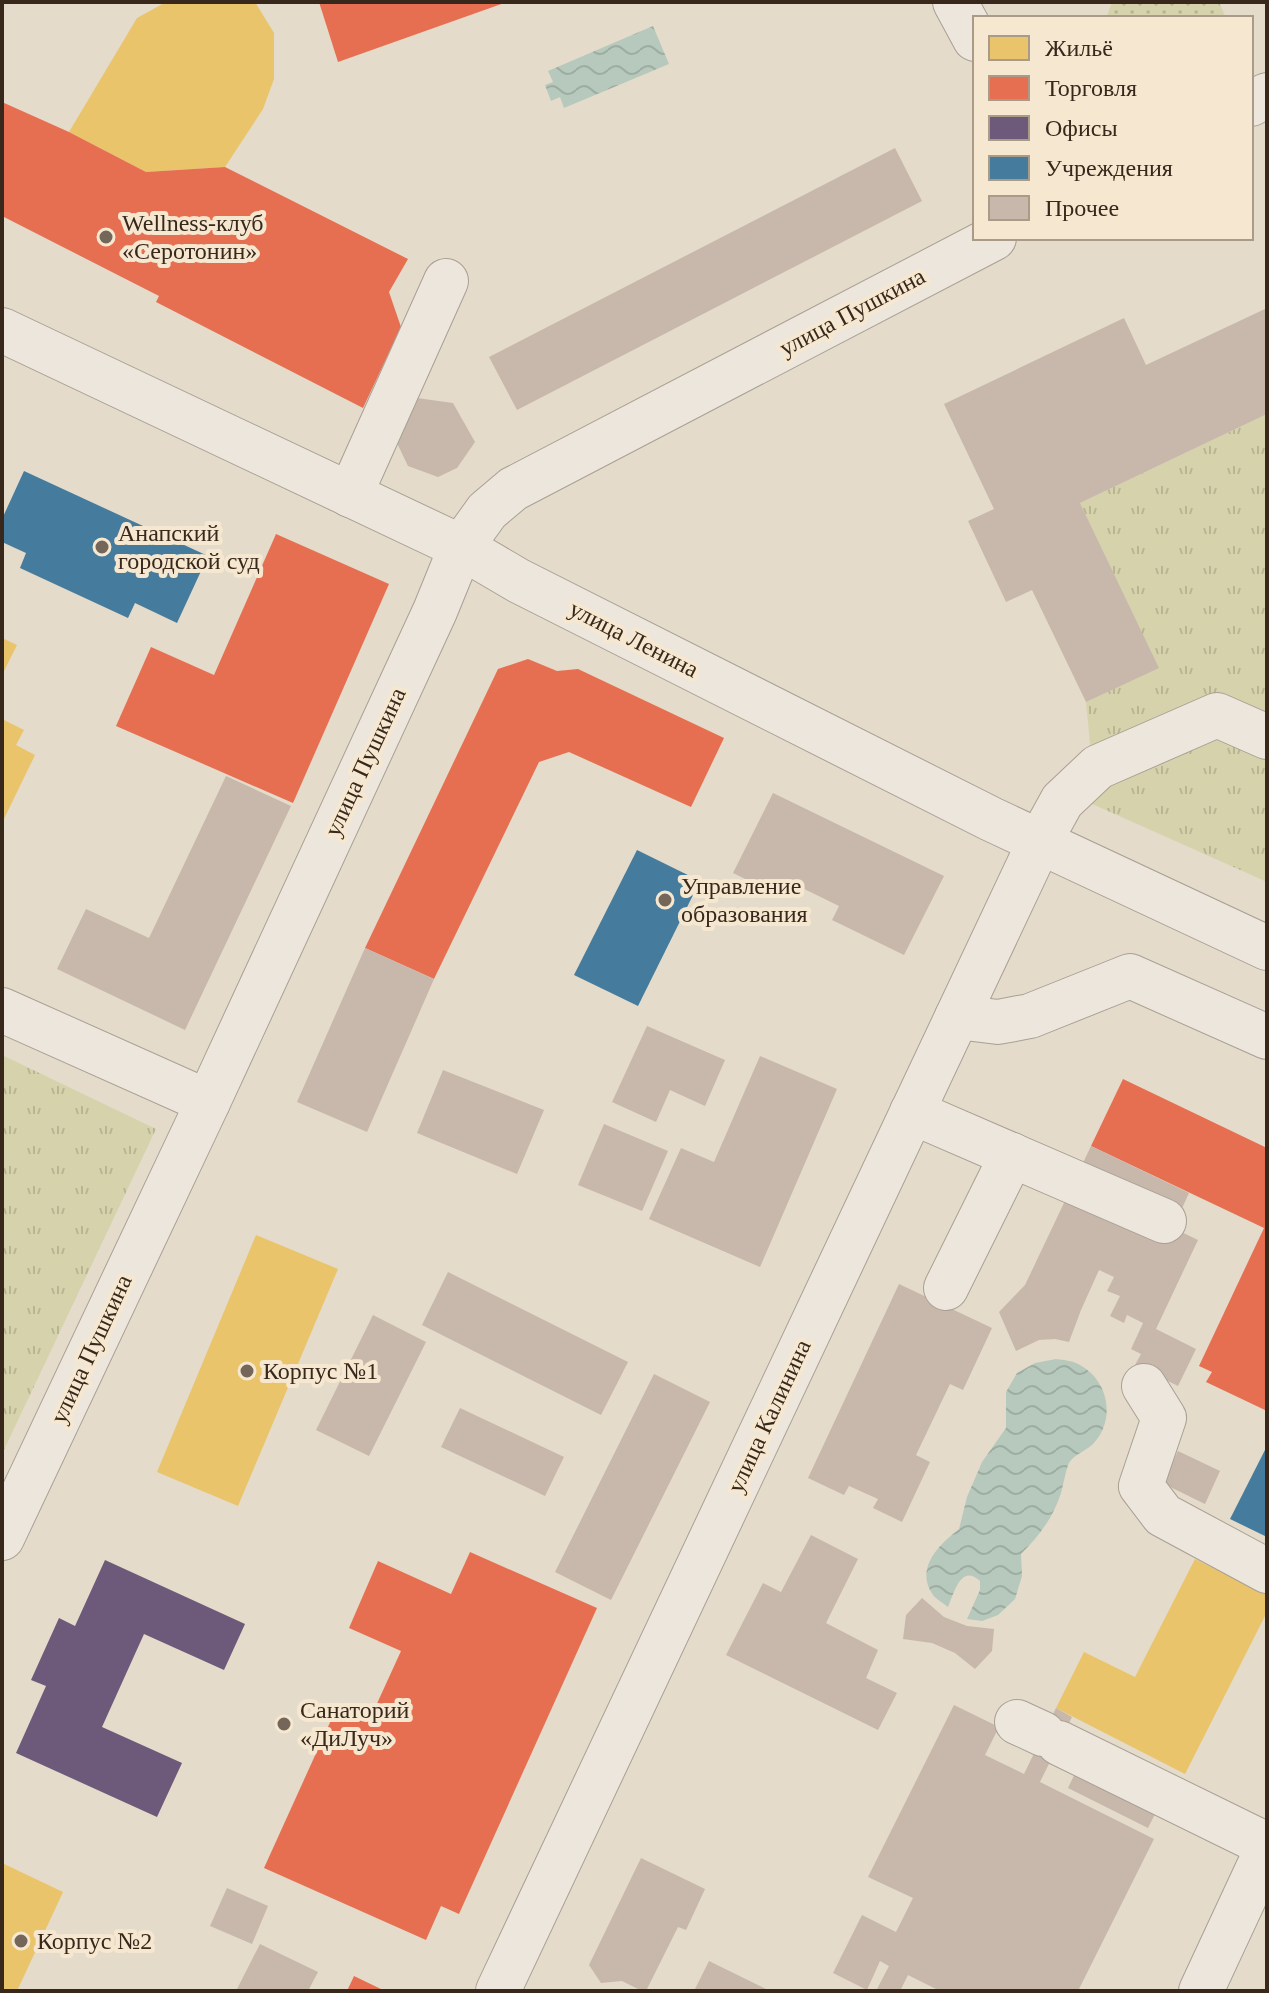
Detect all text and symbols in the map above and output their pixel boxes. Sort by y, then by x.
legend [973,16,1253,240]
text: Жильё [1045,35,1113,61]
text: Торговля [1045,75,1137,101]
text: Офисы [1045,115,1118,141]
text: Учреждения [1045,155,1173,181]
text: Прочее [1045,195,1119,221]
place label: Wellness-клуб «Серотонин» [122,210,264,264]
marker: Wellness-клуб «Серотонин» [97,228,115,246]
street label: улица Пушкина [775,263,930,361]
place label: Анапский городской суд [118,520,260,574]
marker: Анапский городской суд [93,538,111,556]
street label: улица Ленина [565,595,703,683]
street label: улица Пушкина [319,683,411,840]
place label: Управление образования [681,873,808,927]
marker: Управление образования [656,891,674,909]
street label: улица Пушкина [45,1270,137,1427]
street label: улица Калинина [722,1335,816,1497]
place label: Корпус №1 [263,1358,378,1384]
marker: Корпус №1 [238,1362,256,1380]
place label: Санаторий «ДиЛуч» [300,1697,410,1751]
marker: Санаторий «ДиЛуч» [275,1715,293,1733]
place label: Корпус №2 [37,1928,152,1954]
marker: Корпус №2 [12,1932,30,1950]

